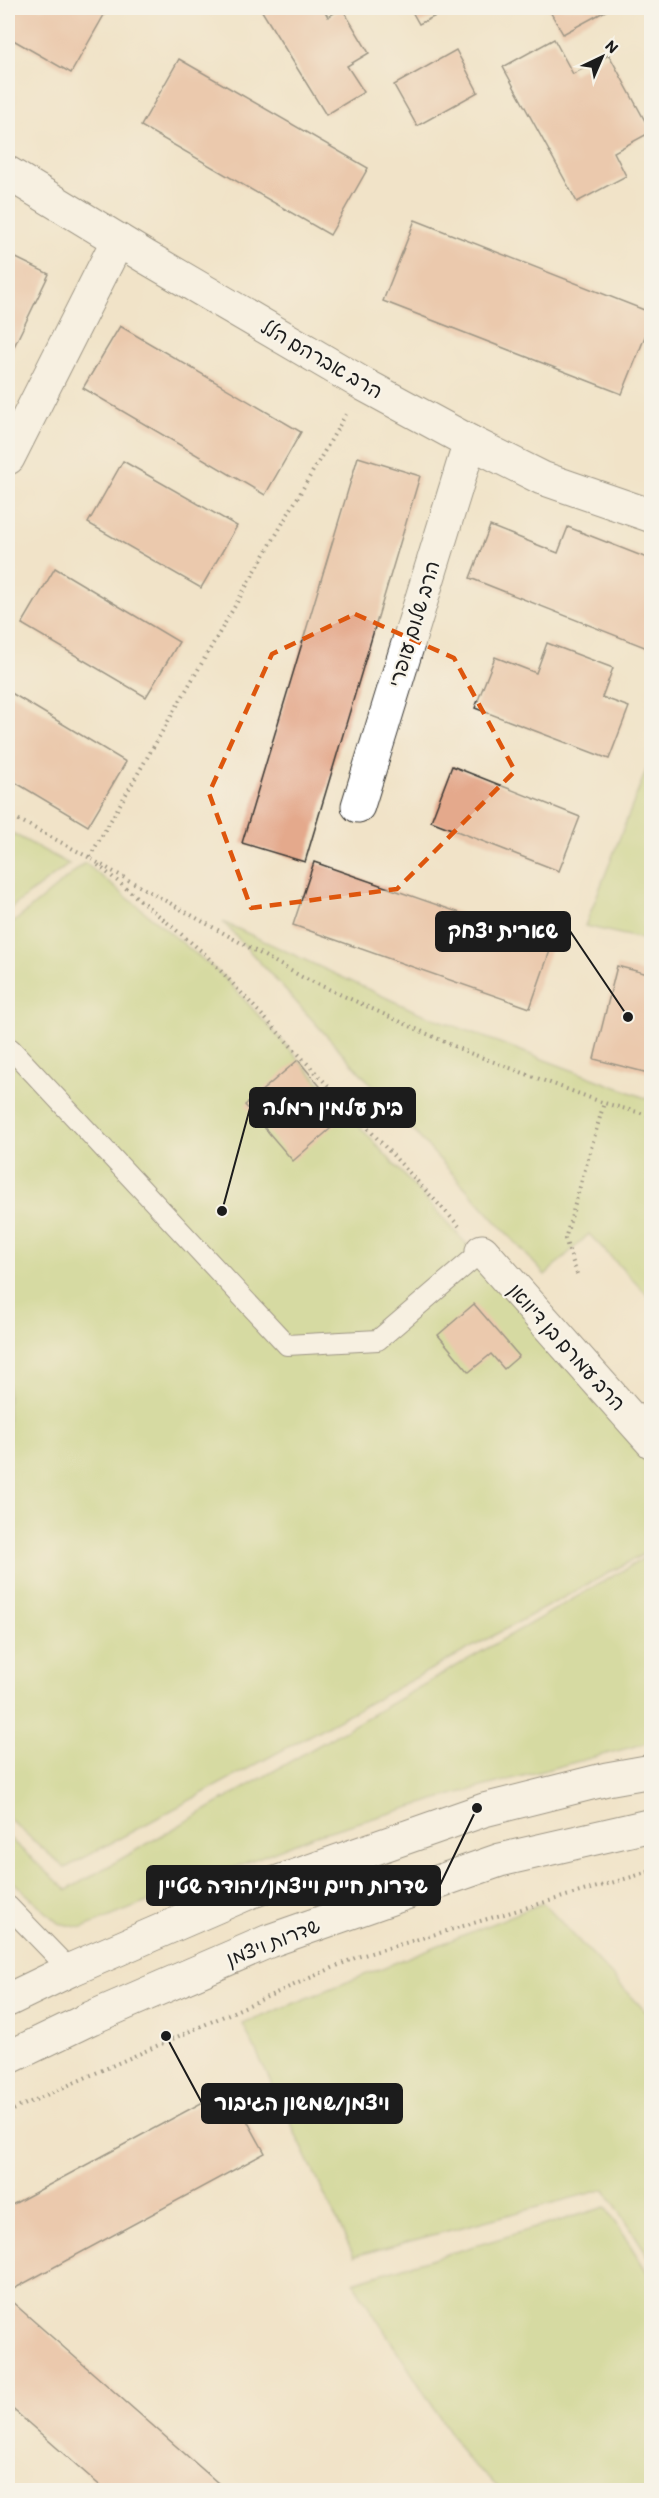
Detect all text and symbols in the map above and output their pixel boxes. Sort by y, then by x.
north arrow [572,27,632,87]
text: N [602,36,623,57]
street label: הרב אברהם הלל [257,314,387,404]
street label: הרב שלום עופרי [383,558,445,690]
callout: שארית יצחק [436,912,570,951]
text: שארית יצחק [448,918,558,944]
callout: בית עלמין רמלה [250,1088,415,1127]
text: בית עלמין רמלה [263,1095,403,1121]
street label: הרב עמרם בן דיוואן [503,1278,630,1416]
callout: שדרות חיים וייצמן/יהודה שטיין [147,1866,440,1905]
text: שדרות חיים וייצמן/יהודה שטיין [158,1873,428,1899]
street label: שדרות ויצמן [223,1913,324,1972]
callout: ויצמן/שמשון הגיבור [202,2084,402,2123]
text: ויצמן/שמשון הגיבור [214,2090,390,2116]

